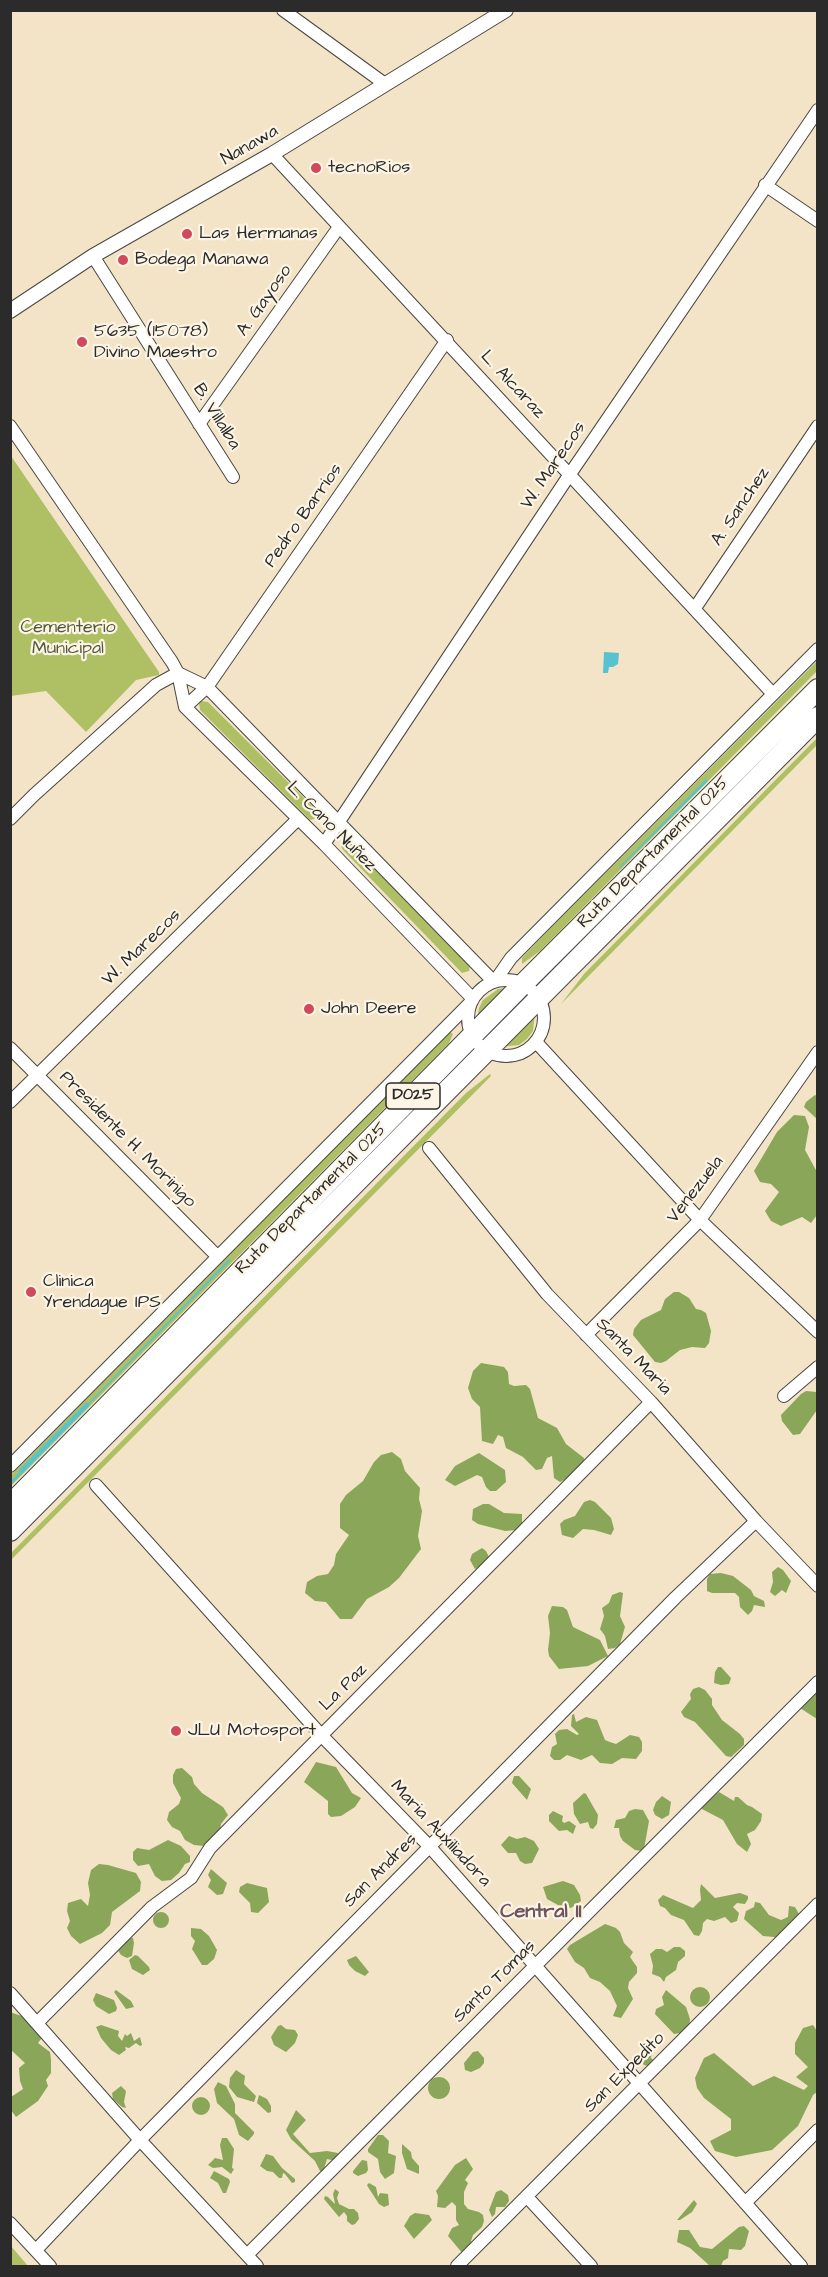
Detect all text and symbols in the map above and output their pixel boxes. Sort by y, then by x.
street label: Nanawa [218,121,282,171]
place label: tecnoRios [328,157,410,179]
marker: tecnoRios [309,161,323,175]
place label: Las Hermanas [199,223,318,245]
marker: Las Hermanas [180,227,194,241]
place label: Bodega Manawa [135,249,268,271]
marker: Bodega Manawa [116,253,130,267]
street label: A. Gayoso [233,261,297,341]
place label: 5635 (15078) Divino Maestro [94,321,217,364]
marker: 5635 (15078) Divino Maestro [75,335,89,349]
street label: L. Alcaraz [475,347,549,423]
street label: B. Villalba [187,380,245,454]
street label: W. Marecos [517,418,591,514]
street label: Pedro Barrios [260,460,348,572]
street label: A. Sanchez [707,464,775,550]
park label: Cementerio Municipal [20,617,116,660]
street label: Ruta Departamental 025 [573,772,735,934]
street label: L. Cano Nuñez [281,777,381,877]
street label: W. Marecos [98,905,186,991]
place label: John Deere [321,998,417,1020]
marker: John Deere [302,1002,316,1016]
street label: Presidente H. Morinigo [54,1067,200,1213]
road number: D025 [386,1083,440,1109]
street label: Ruta Departamental 025 [231,1118,393,1280]
street label: Venezuela [663,1152,729,1228]
place label: Clinica Yrendague IPS [43,1271,161,1314]
marker: Clinica Yrendague IPS [24,1285,38,1299]
street label: Santa Maria [591,1314,675,1400]
street label: La Paz [316,1660,372,1716]
place label: JLU Motosport [188,1720,316,1742]
marker: JLU Motosport [169,1724,183,1738]
street label: Maria Auxiliadora [385,1776,495,1892]
street label: San Andres [340,1830,422,1912]
district label: Central II [500,1901,582,1925]
street label: Santo Tomas [449,1936,541,2028]
street label: San Expedito [580,2028,670,2118]

